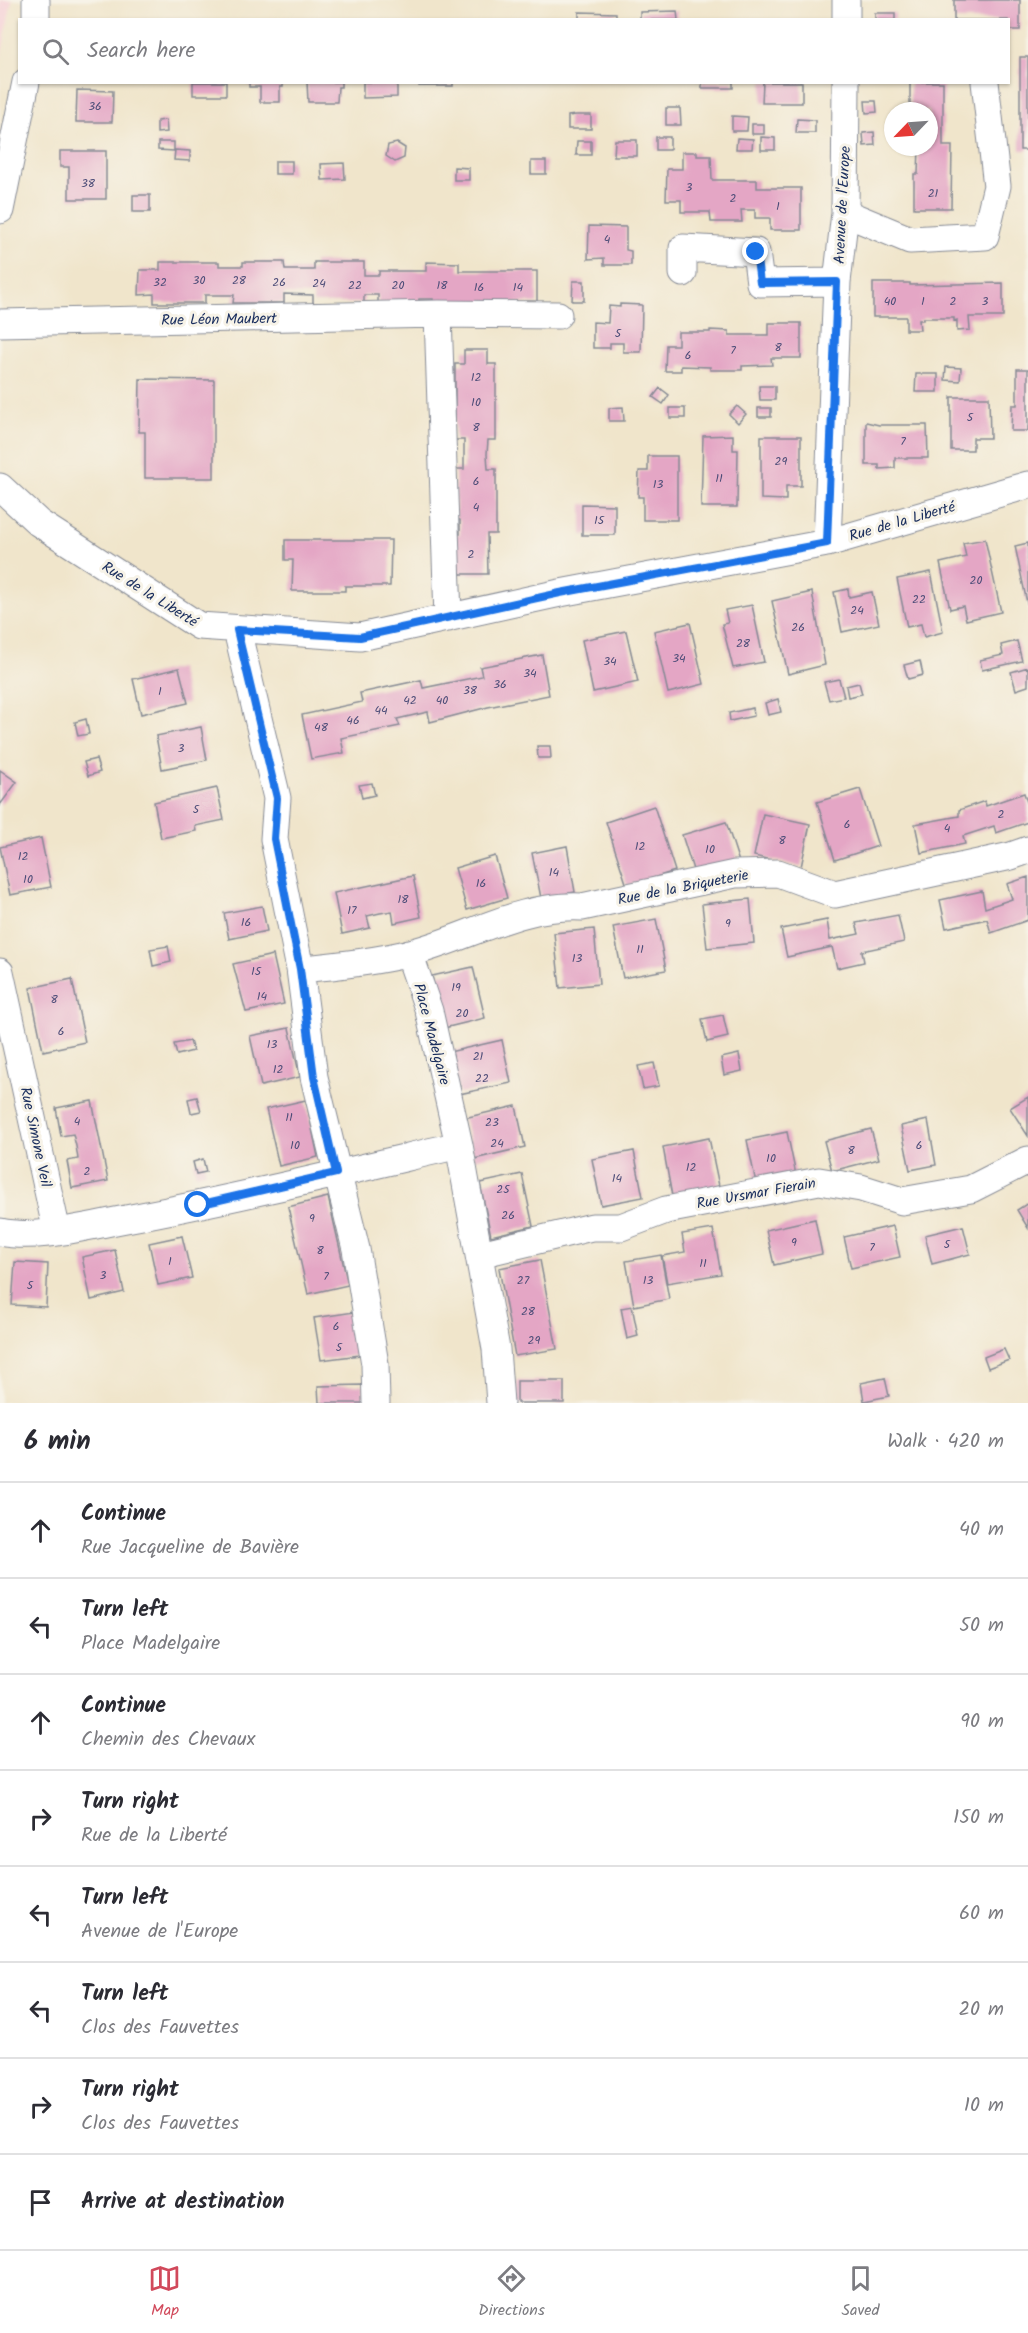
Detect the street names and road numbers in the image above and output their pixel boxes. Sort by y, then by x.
street label: Avenue de l'Europe [828,145,858,265]
street label: Rue Léon Maubert [161,307,277,333]
street label: Rue de la Liberté [846,495,960,549]
street label: Rue de la Liberté [97,556,203,635]
street label: Rue de la Briqueterie [616,863,751,912]
street label: Place Madelgaire [406,981,456,1088]
street label: Rue Simone Veil [13,1085,57,1190]
street label: Rue Ursmar Fierain [695,1172,818,1216]

